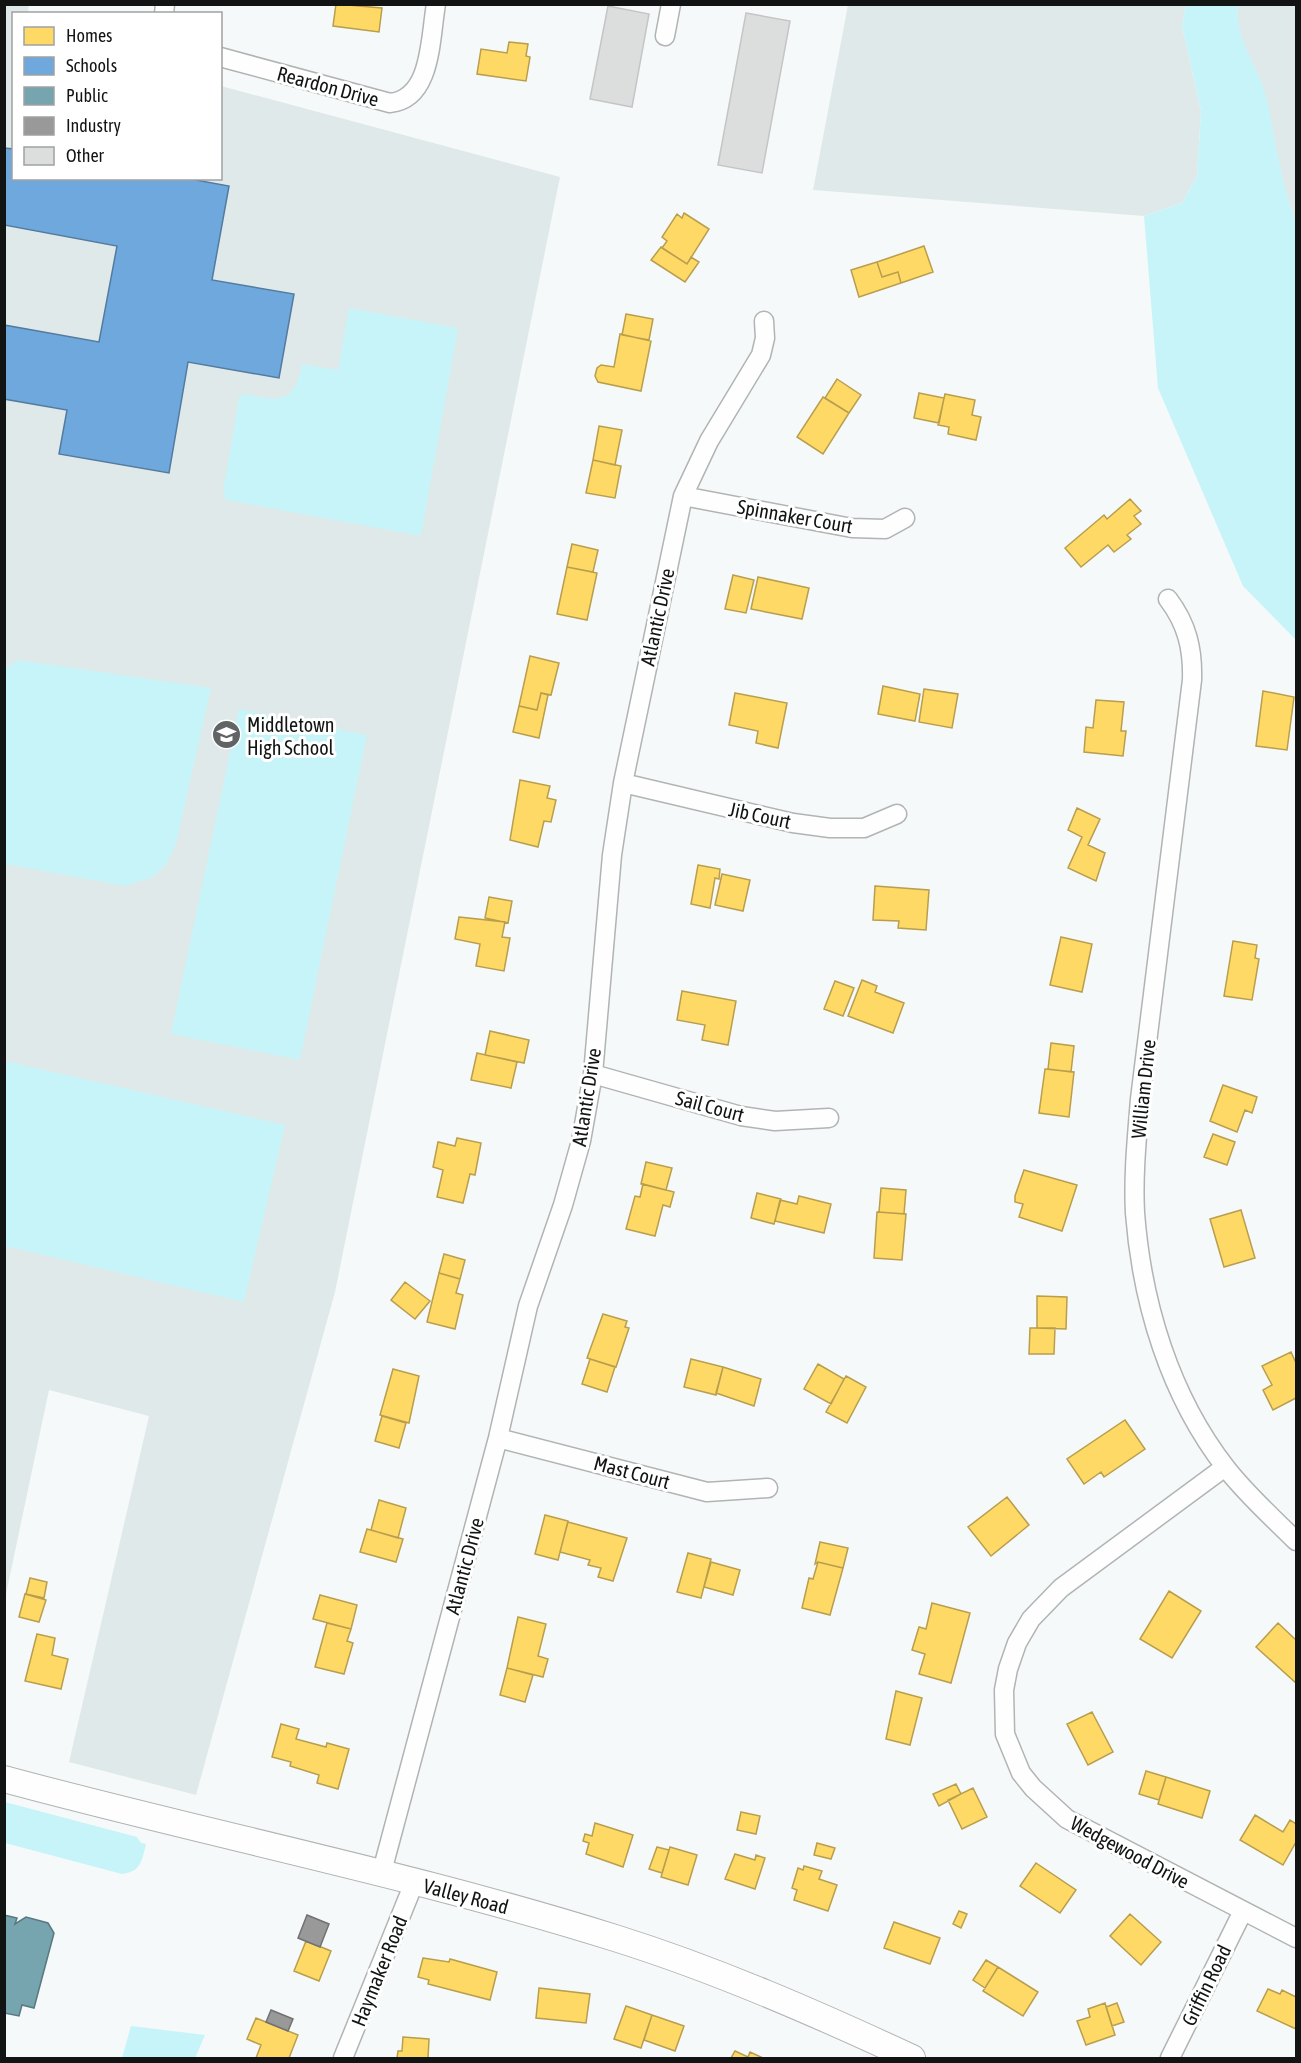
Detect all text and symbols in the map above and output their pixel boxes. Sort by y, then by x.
legend [12,12,222,180]
text: Homes [66,25,112,46]
text: Schools [66,55,117,76]
street label: Reardon Drive [275,61,381,111]
text: Public [66,85,108,106]
text: Industry [66,115,121,136]
text: Other [66,145,105,166]
street label: Spinnaker Court [735,495,855,538]
street label: Atlantic Drive [635,566,679,668]
place label: Middletown High School [247,713,335,759]
school or university icon: Middletown High School [210,719,242,751]
street label: Jib Court [727,797,793,833]
street label: William Drive [1126,1038,1160,1140]
street label: Atlantic Drive [567,1046,605,1148]
street label: Sail Court [673,1086,747,1126]
street label: Mast Court [591,1451,673,1493]
street label: Atlantic Drive [440,1515,488,1617]
street label: Wedgewood Drive [1067,1811,1193,1893]
street label: Valley Road [421,1874,511,1918]
street label: Haymaker Road [346,1912,412,2030]
street label: Griffin Road [1177,1941,1235,2029]

